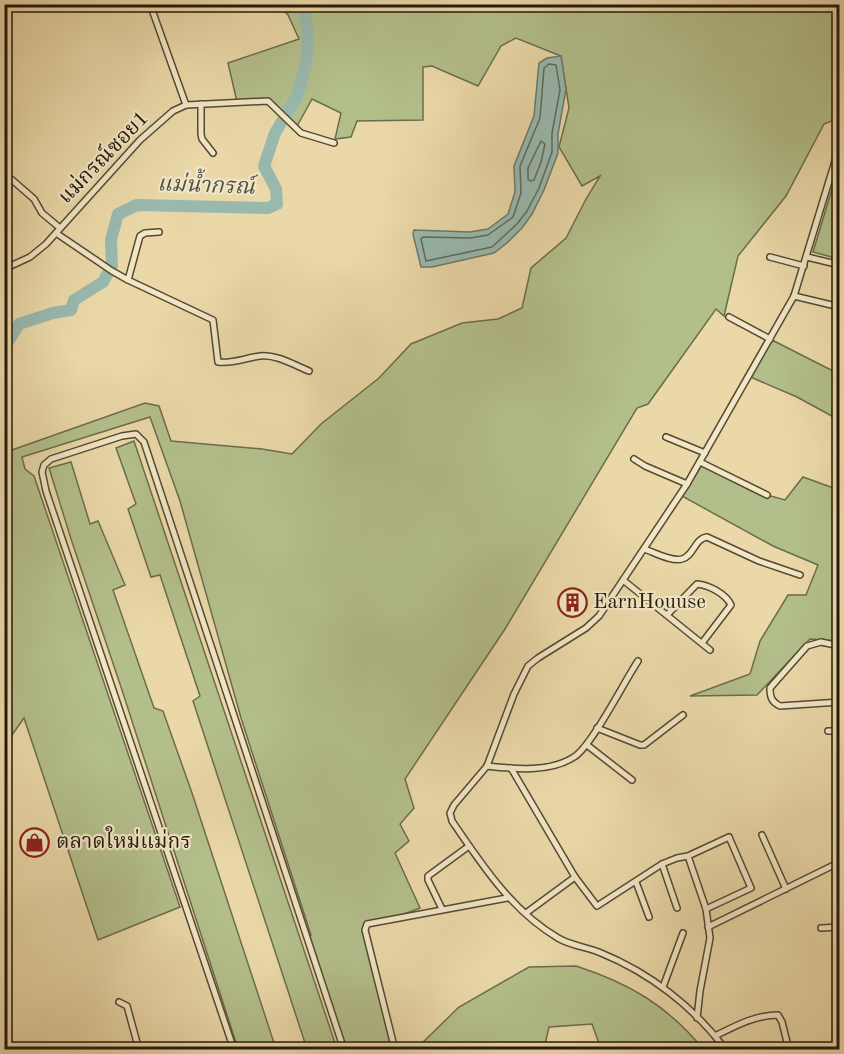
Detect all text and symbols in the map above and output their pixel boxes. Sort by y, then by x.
street label: แม่กรณ์ซอย1 [52,105,153,208]
water label: แม่น้ำกรณ์ [157,166,258,199]
building icon: EarnHouuse [556,586,588,618]
place label: EarnHouuse [593,592,706,613]
shop icon: ตลาดใหม่แม่กร [19,826,51,858]
place label: ตลาดใหม่แม่กร [56,826,191,853]

